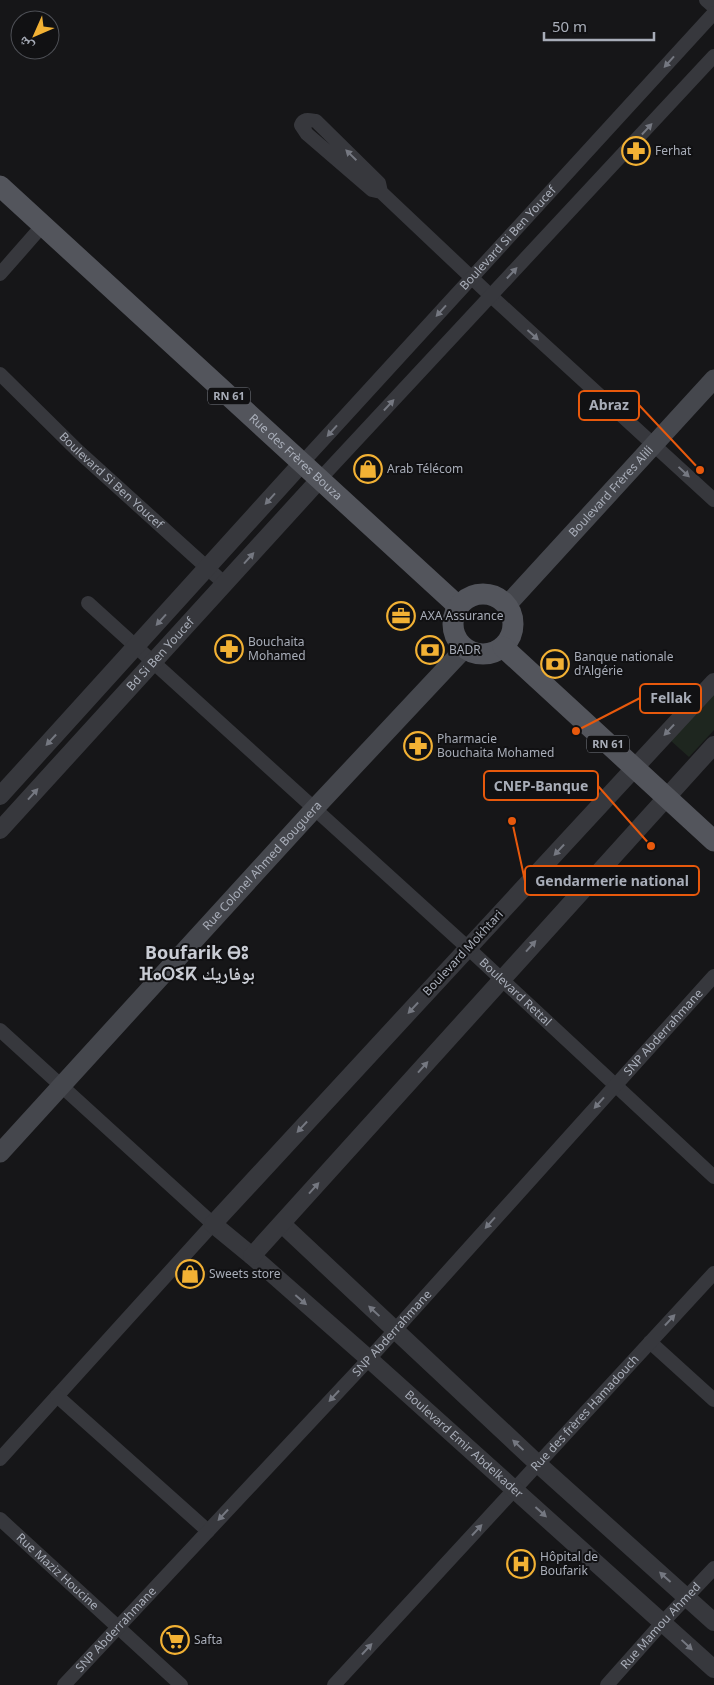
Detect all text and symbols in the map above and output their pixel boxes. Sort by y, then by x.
north arrow [10,10,60,60]
scale bar [544,10,654,42]
text: 50 m [552,16,587,36]
text: ش [13,32,37,57]
one-way arrow [663,56,675,68]
one-way arrow [641,123,653,135]
pharmacy icon: Ferhat [621,136,651,166]
place label: Ferhat [655,142,692,159]
one-way arrow [345,150,357,162]
street label: Boulevard Si Ben Youcef [455,181,560,294]
one-way arrow [506,268,518,280]
one-way arrow [435,305,447,317]
one-way arrow [527,329,539,341]
road number: RN 61 [208,388,250,404]
callout: Abraz [579,391,639,420]
text: Abraz [589,395,629,414]
one-way arrow [383,399,395,411]
street label: Rue des Frères Bouza [246,410,346,504]
one-way arrow [326,424,337,437]
street label: Boulevard Si Ben Youcef [56,428,168,533]
street label: Boulevard Frères Alili [564,442,657,541]
shop icon: Arab Télécom [353,454,383,484]
place label: Arab Télécom [387,460,463,477]
one-way arrow [677,466,689,478]
one-way arrow [264,493,275,505]
one-way arrow [243,552,255,564]
office icon: AXA Assurance [386,601,416,631]
place label: AXA Assurance [420,607,504,624]
street label: Bd Si Ben Youcef [122,613,198,694]
one-way arrow [155,613,167,625]
place label: Bouchaita Mohamed [248,633,306,664]
pharmacy icon: Bouchaita Mohamed [214,634,244,664]
bank icon: BADR [415,635,445,665]
place label: BADR [449,641,481,658]
place label: Banque nationale d'Algérie [574,648,674,679]
bank icon: Banque nationale d'Algérie [540,649,570,679]
callout: Fellak [640,684,701,713]
text: Fellak [650,688,692,707]
one-way arrow [663,724,675,736]
place label: Pharmacie Bouchaita Mohamed [437,730,554,761]
pharmacy icon: Pharmacie Bouchaita Mohamed [403,731,433,761]
one-way arrow [45,733,57,745]
road number: RN 61 [587,736,629,752]
callout: CNEP-Banque [484,771,598,800]
text: CNEP-Banque [494,776,588,795]
one-way arrow [27,788,39,800]
street label: Rue Colonel Ahmed Bouguera [198,797,325,934]
one-way arrow [553,843,565,855]
callout: Gendarmerie national [525,866,699,895]
text: Gendarmerie national [535,871,689,890]
street label: Boulevard Mokhtari [418,906,507,999]
district label: Boufarik ⴱⵓ ⴼⴰⵔⵉⴽ بوفاريك [139,940,255,985]
one-way arrow [525,941,537,953]
street label: Boulevard Rettal [476,954,556,1030]
street label: SNP Abderrahmane [619,985,707,1079]
one-way arrow [407,1001,419,1013]
one-way arrow [417,1061,428,1074]
one-way arrow [593,1096,605,1108]
one-way arrow [296,1120,308,1132]
one-way arrow [308,1183,320,1195]
one-way arrow [484,1217,496,1229]
shop icon: Sweets store [175,1259,205,1289]
place label: Sweets store [209,1265,281,1282]
street label: SNP Abderrahmane [348,1286,435,1380]
one-way arrow [295,1294,308,1305]
one-way arrow [368,1305,380,1317]
one-way arrow [664,1314,676,1326]
street label: Rue des frères Hamadouch [526,1351,643,1475]
street label: Boulevard Emir Abdelkader [401,1386,527,1502]
one-way arrow [328,1389,340,1401]
one-way arrow [513,1439,525,1451]
one-way arrow [534,1506,546,1518]
one-way arrow [217,1508,229,1520]
one-way arrow [471,1524,483,1536]
street label: Rue Maziz Houcine [13,1529,103,1614]
place label: Hôpital de Boufarik [540,1548,598,1579]
hospital icon: Hôpital de Boufarik [506,1549,536,1579]
one-way arrow [659,1572,672,1583]
street label: Rue Mamou Ahmed [616,1578,704,1672]
street label: SNP Abderrahmane [71,1583,160,1676]
supermarket icon: Safta [160,1625,190,1655]
place label: Safta [194,1631,223,1648]
one-way arrow [681,1639,693,1651]
one-way arrow [361,1644,373,1656]

